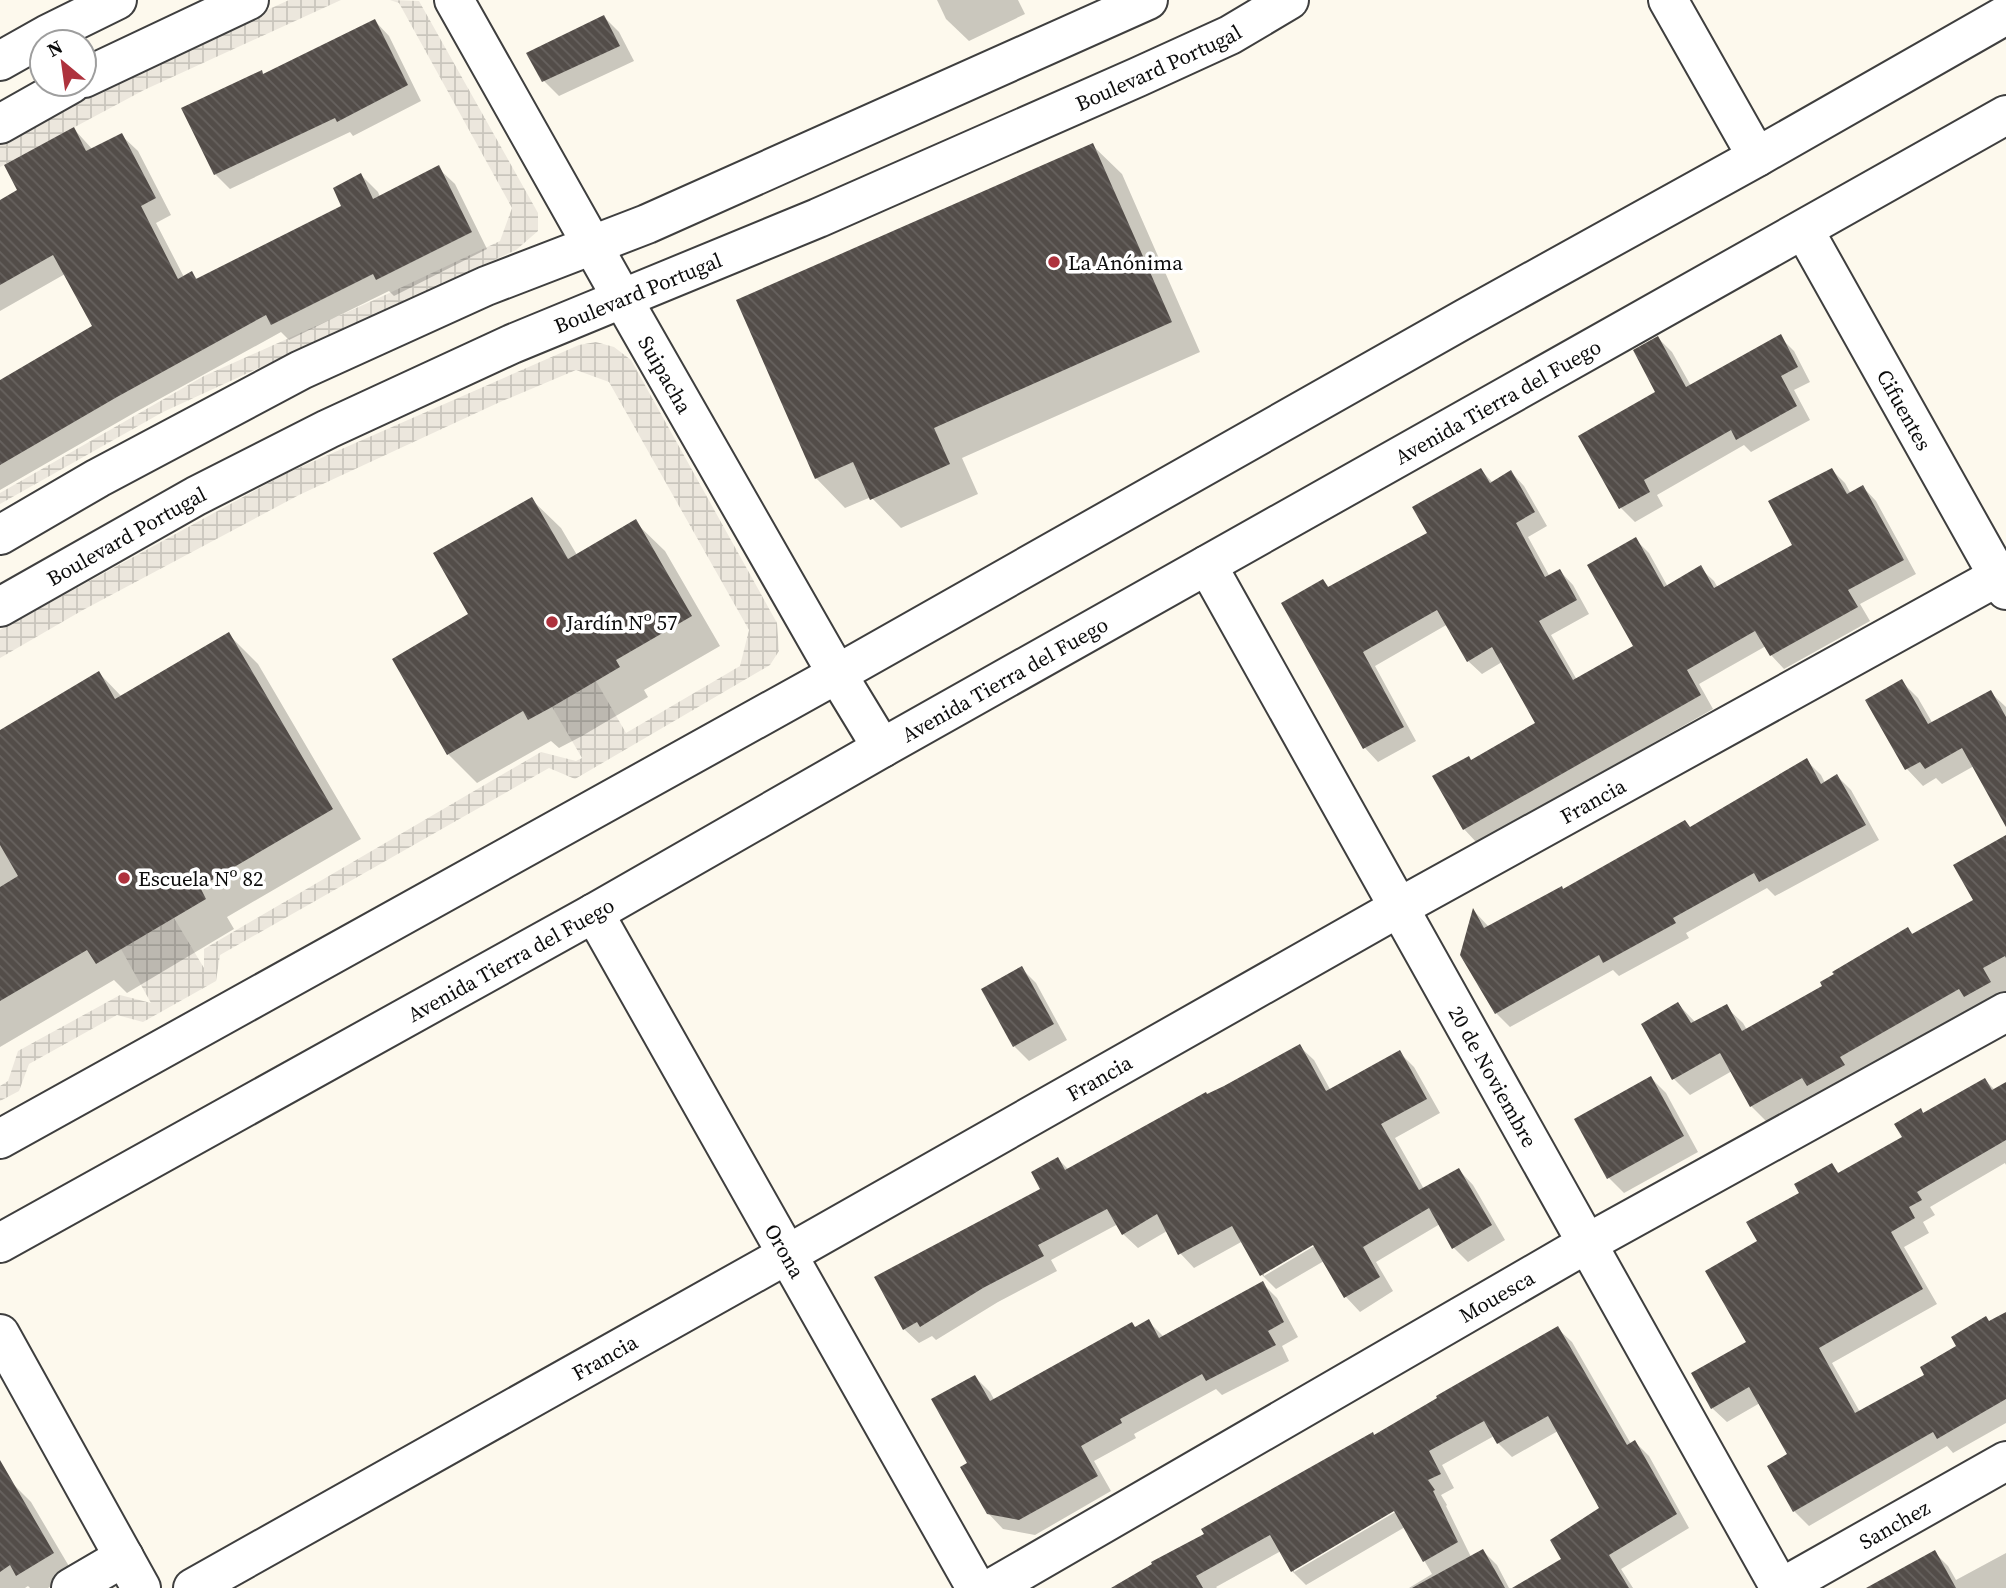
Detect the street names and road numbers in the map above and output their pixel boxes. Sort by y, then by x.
street label: Boulevard Portugal [1071,17,1247,117]
street label: Boulevard Portugal [549,245,726,340]
street label: Suipacha [632,330,700,419]
street label: Avenida Tierra del Fuego [1389,332,1606,471]
street label: Cifuentes [1870,364,1939,455]
street label: Boulevard Portugal [41,479,211,592]
street label: Avenida Tierra del Fuego [896,609,1113,749]
street label: Francia [1555,770,1631,830]
street label: Avenida Tierra del Fuego [402,890,619,1029]
street label: 20 de Noviembre [1442,1000,1545,1152]
street label: Francia [1061,1047,1137,1108]
street label: Orona [758,1218,812,1284]
street label: Mouesca [1453,1262,1540,1329]
street label: Francia [567,1327,643,1387]
street label: Sanchez [1854,1492,1935,1556]

